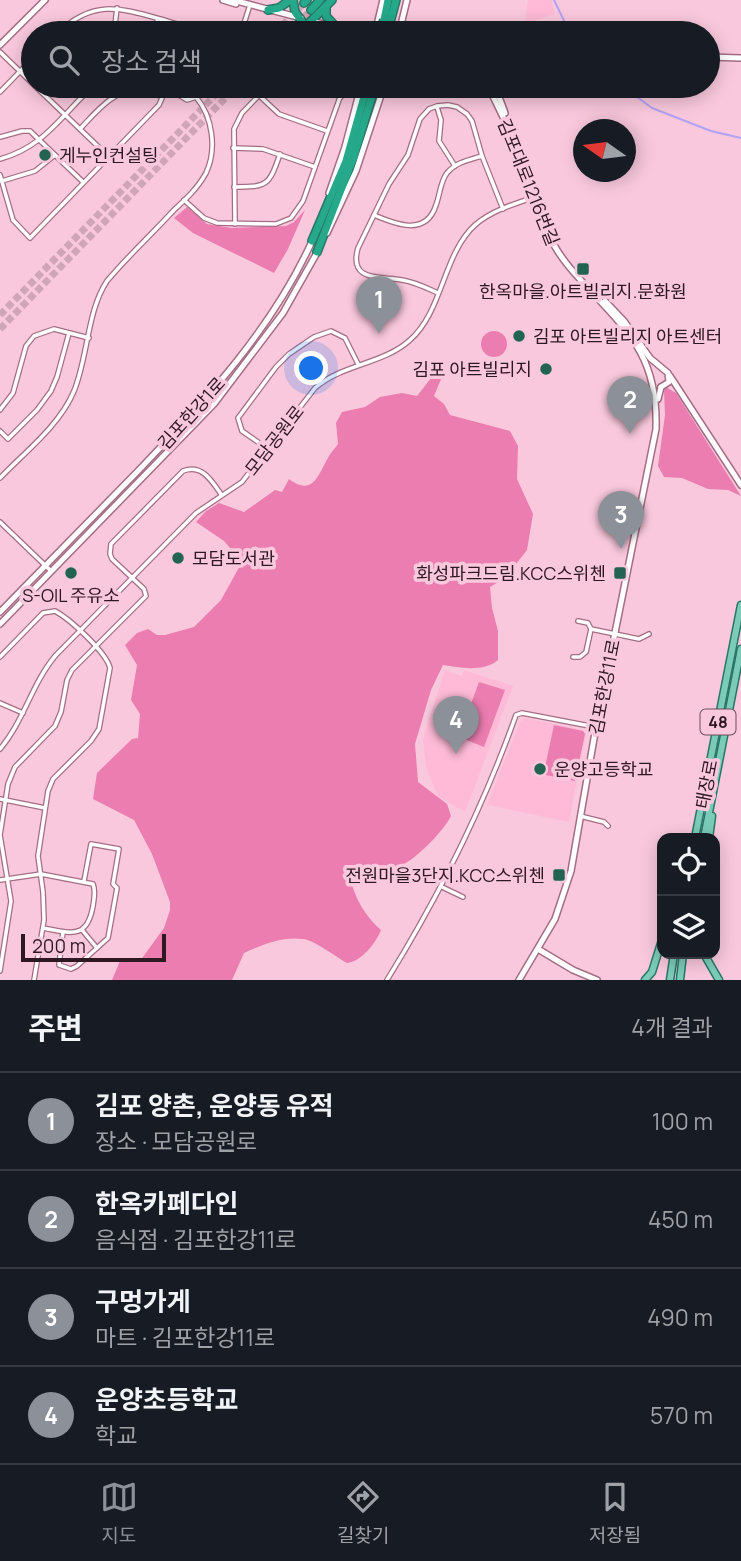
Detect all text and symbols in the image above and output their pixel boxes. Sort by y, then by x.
search box [21,21,720,98]
icon: search [45,41,83,79]
text: 장소 검색 [101,43,202,79]
street label: 김포대로1216번길 [493,115,565,249]
north arrow [573,119,636,182]
place label: 게누인컨설팅 [59,143,158,167]
marker: 게누인컨설팅 [37,147,53,163]
marker: 한옥마을.아트빌리지.문화원 [575,261,591,277]
pin: 1 [356,276,402,334]
place label: 한옥마을.아트빌리지.문화원 [479,279,687,303]
place label: 김포 아트빌리지 아트센터 [533,324,722,348]
marker: 김포 아트빌리지 아트센터 [511,328,527,344]
your location [294,351,328,385]
place label: 김포 아트빌리지 [412,357,532,381]
marker: 김포 아트빌리지 [538,361,554,377]
street label: 김포한강1로 [152,372,230,454]
pin: 2 [607,376,653,434]
street label: 모담공원로 [239,400,309,480]
pin: 3 [598,491,644,549]
place label: 모담도서관 [192,546,275,570]
marker: 모담도서관 [170,550,186,566]
place label: 화성파크드림.KCC스위첸 [416,561,606,585]
marker: S-OIL 주유소 [63,565,79,581]
marker: 화성파크드림.KCC스위첸 [612,565,628,581]
place label: S-OIL 주유소 [22,583,120,607]
street label: 김포한강11로 [583,637,625,737]
pin: 4 [433,696,479,754]
road number: 48 [700,709,736,734]
place label: 운양고등학교 [554,757,653,781]
street label: 태장로 [689,757,723,811]
marker: 운양고등학교 [532,761,548,777]
map controls [657,833,720,959]
button: locate [657,833,720,896]
place label: 전원마을3단지.KCC스위첸 [345,863,545,887]
marker: 전원마을3단지.KCC스위첸 [551,867,567,883]
button: layers [657,896,720,959]
scale bar [21,931,166,963]
text: 200 m [32,933,86,959]
text: 주변 [28,1007,83,1048]
text: 4개 결과 [631,1011,713,1043]
text: 김포 양촌, 운양동 유적 [95,1087,334,1123]
text: 1 [46,1105,56,1137]
text: 100 m [652,1105,713,1137]
text: 장소 · 모담공원로 [95,1125,258,1157]
text: 한옥카페다인 [95,1185,239,1221]
text: 2 [44,1203,58,1235]
text: 450 m [648,1203,713,1235]
text: 음식점 · 김포한강11로 [95,1223,297,1255]
text: 구멍가게 [95,1283,191,1319]
text: 3 [44,1301,58,1333]
text: 490 m [647,1301,713,1333]
text: 마트 · 김포한강11로 [95,1321,275,1353]
text: 운양초등학교 [95,1381,239,1417]
text: 4 [44,1399,58,1431]
text: 570 m [650,1399,713,1431]
text: 학교 [95,1419,137,1451]
tab: 지도 [100,1478,138,1548]
tab: 길찾기 [337,1478,389,1548]
tab: 저장됨 [589,1478,641,1548]

